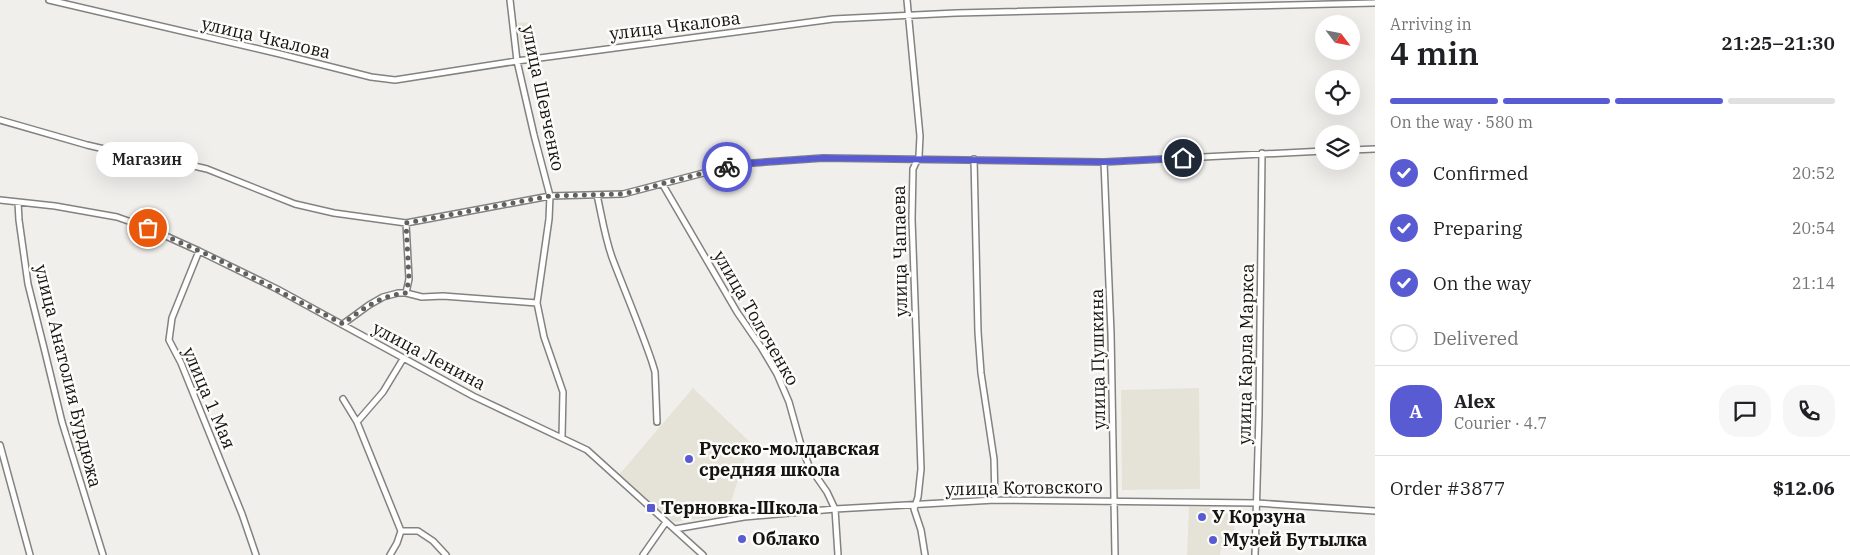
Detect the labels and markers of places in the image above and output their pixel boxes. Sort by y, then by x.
pin [1162,137,1204,179]
callout: Магазин [97,143,199,178]
pin [127,207,169,249]
place label: Русско-молдавская средняя школа [699,437,880,481]
marker: Русско-молдавская средняя школа [683,453,695,465]
place label: Терновка-Школа [661,496,819,519]
marker: Терновка-Школа [645,502,657,514]
place label: У Корзуна [1212,505,1306,528]
marker: У Корзуна [1196,511,1208,523]
place label: Облако [752,527,820,550]
place label: Музей Бутылка [1223,528,1367,551]
marker: Облако [736,533,748,545]
marker: Музей Бутылка [1207,534,1219,546]

